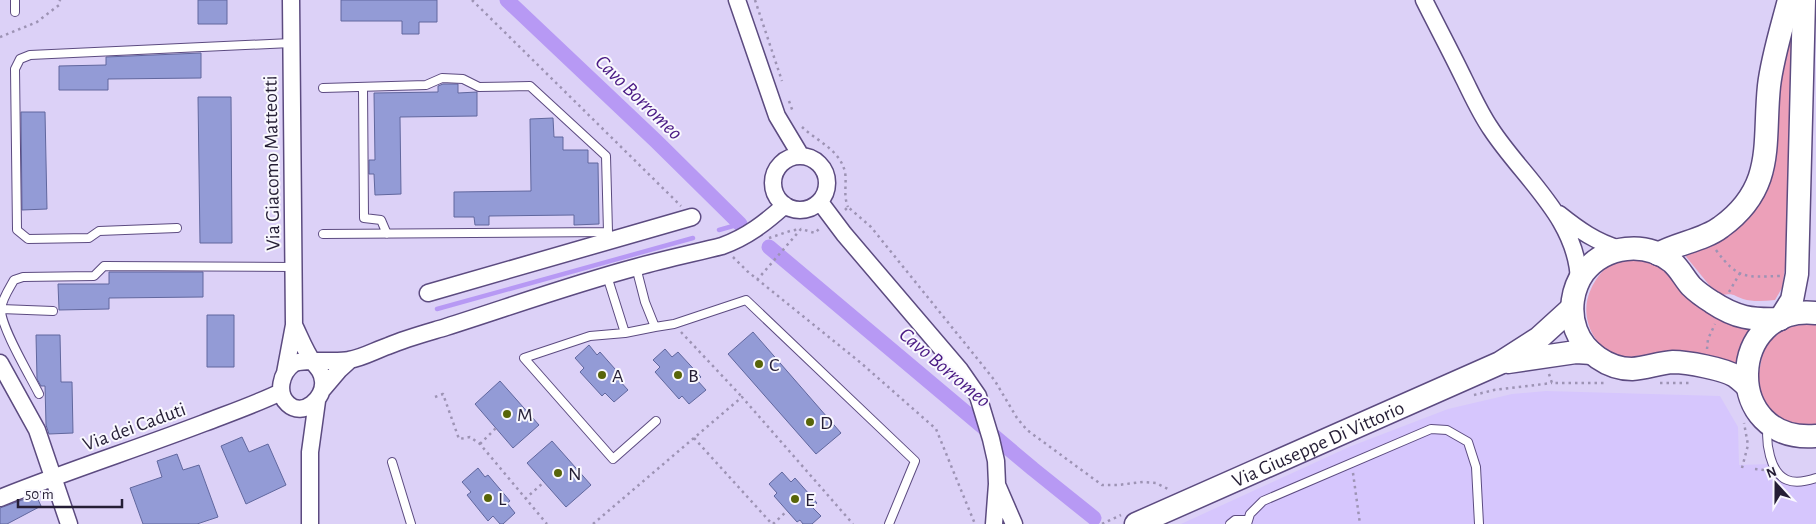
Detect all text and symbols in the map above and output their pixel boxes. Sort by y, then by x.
water label: Cavo Borromeo [591,51,686,144]
street label: Via Giacomo Matteotti [260,75,284,251]
water label: Cavo Borromeo [895,323,994,411]
place label: C [769,355,779,375]
marker: C [753,358,765,370]
place label: A [612,366,624,386]
place label: B [688,366,699,386]
marker: A [596,369,608,381]
marker: B [672,369,684,381]
street label: Via Giuseppe Di Vittorio [1229,398,1407,491]
street label: Via dei Caduti [80,399,188,455]
place label: M [517,405,533,425]
marker: M [501,408,513,420]
place label: D [820,413,833,433]
marker: D [804,416,816,428]
north arrow [1751,459,1801,509]
place label: N [568,464,582,484]
text: N [1765,465,1779,481]
marker: N [552,467,564,479]
scale bar [18,476,121,508]
text: 50 m [25,487,54,502]
place label: L [498,489,507,509]
place label: E [805,490,815,510]
marker: L [482,492,494,504]
marker: E [789,493,801,505]

